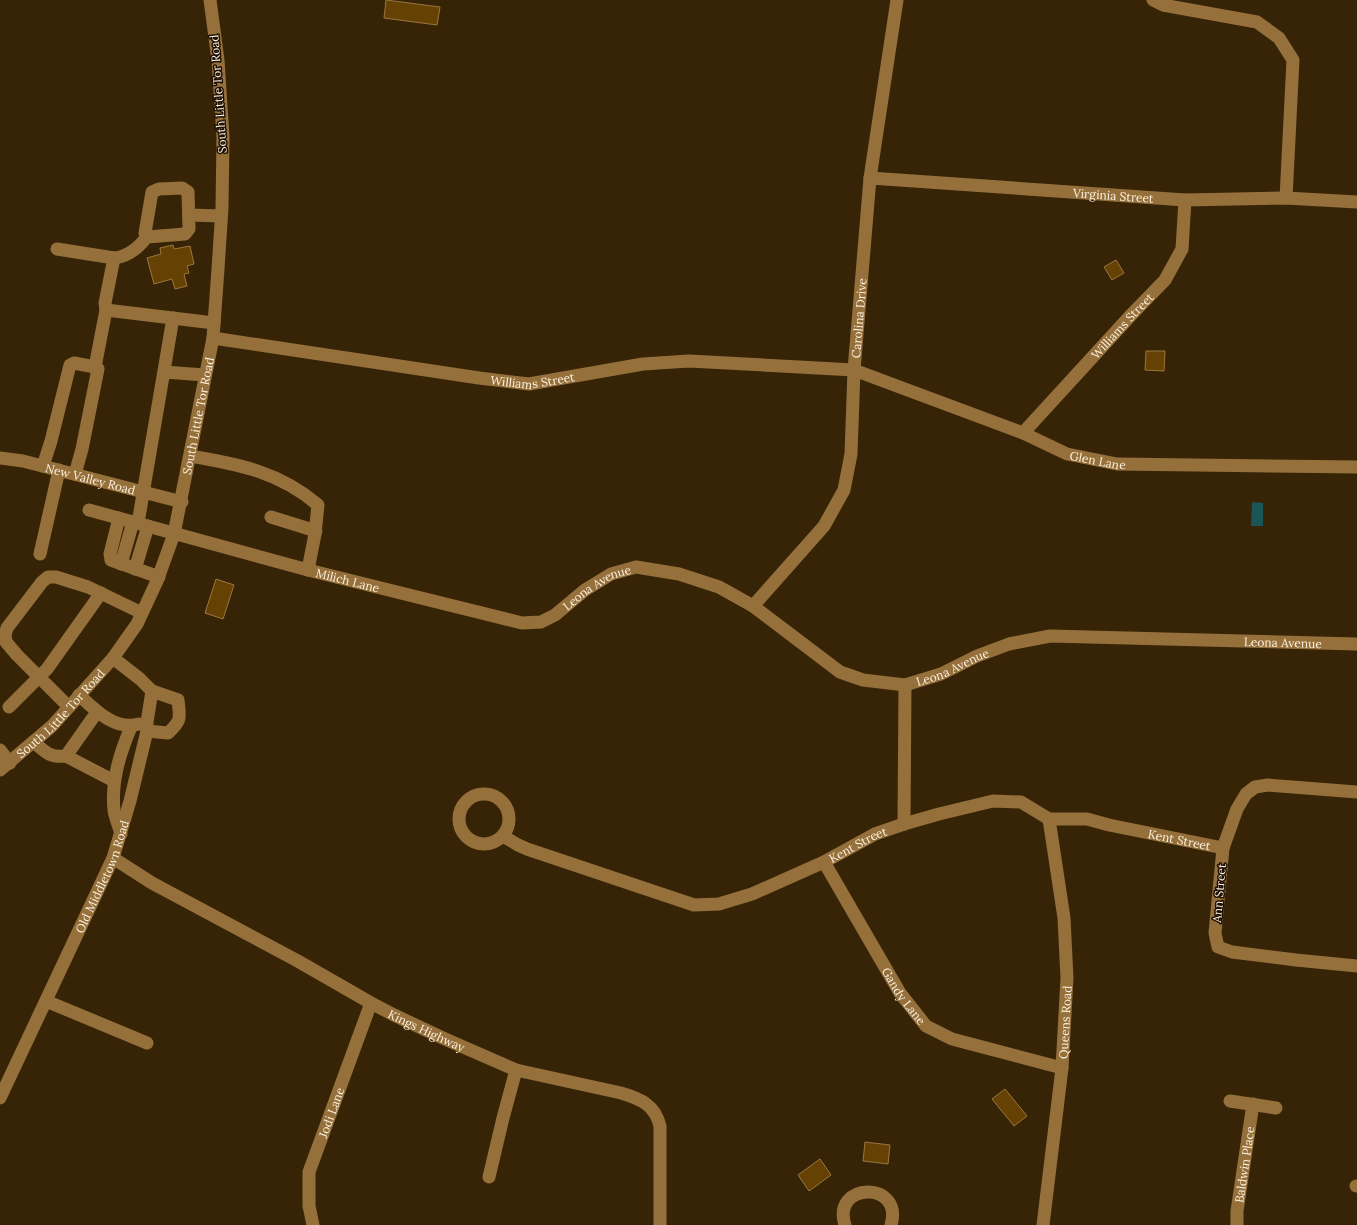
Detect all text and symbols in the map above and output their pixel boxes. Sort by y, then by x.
street label: South Little Tor Road [206,34,230,154]
street label: Virginia Street [1072,185,1154,205]
street label: Carolina Drive [848,277,869,359]
street label: Williams Street [1087,289,1156,362]
street label: South Little Tor Road [179,356,217,476]
street label: Williams Street [490,369,576,392]
street label: Glen Lane [1069,447,1126,472]
street label: New Valley Road [44,460,137,497]
street label: Leona Avenue [559,561,633,613]
street label: Milich Lane [314,565,382,595]
street label: Leona Avenue [1244,634,1323,651]
street label: Leona Avenue [914,645,991,689]
street label: South Little Tor Road [13,666,107,761]
street label: Old Middletown Road [71,818,131,935]
street label: Kent Street [826,823,889,865]
street label: Kent Street [1147,826,1212,853]
street label: Ann Street [1209,862,1229,924]
street label: Gandy Lane [879,964,930,1028]
street label: Queens Road [1055,985,1074,1059]
street label: Kings Highway [386,1006,468,1055]
street label: Jodi Lane [314,1085,347,1140]
street label: Baldwin Place [1231,1125,1257,1204]

